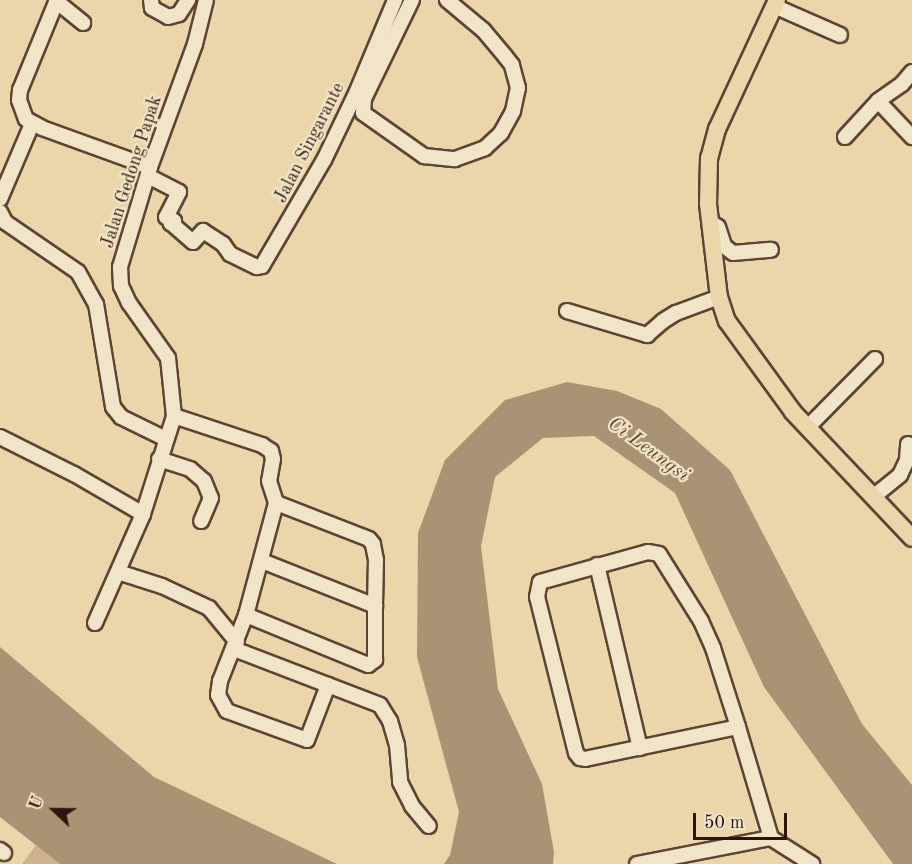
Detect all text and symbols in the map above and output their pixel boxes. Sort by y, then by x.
street label: Jalan Singarante [270,79,350,207]
street label: Jalan Gedong Papak [97,93,167,251]
water label: Ci Leungsi [603,412,693,488]
north arrow [24,780,84,840]
text: U [28,794,47,812]
scale bar [696,801,790,839]
text: 50 m [704,814,744,832]

